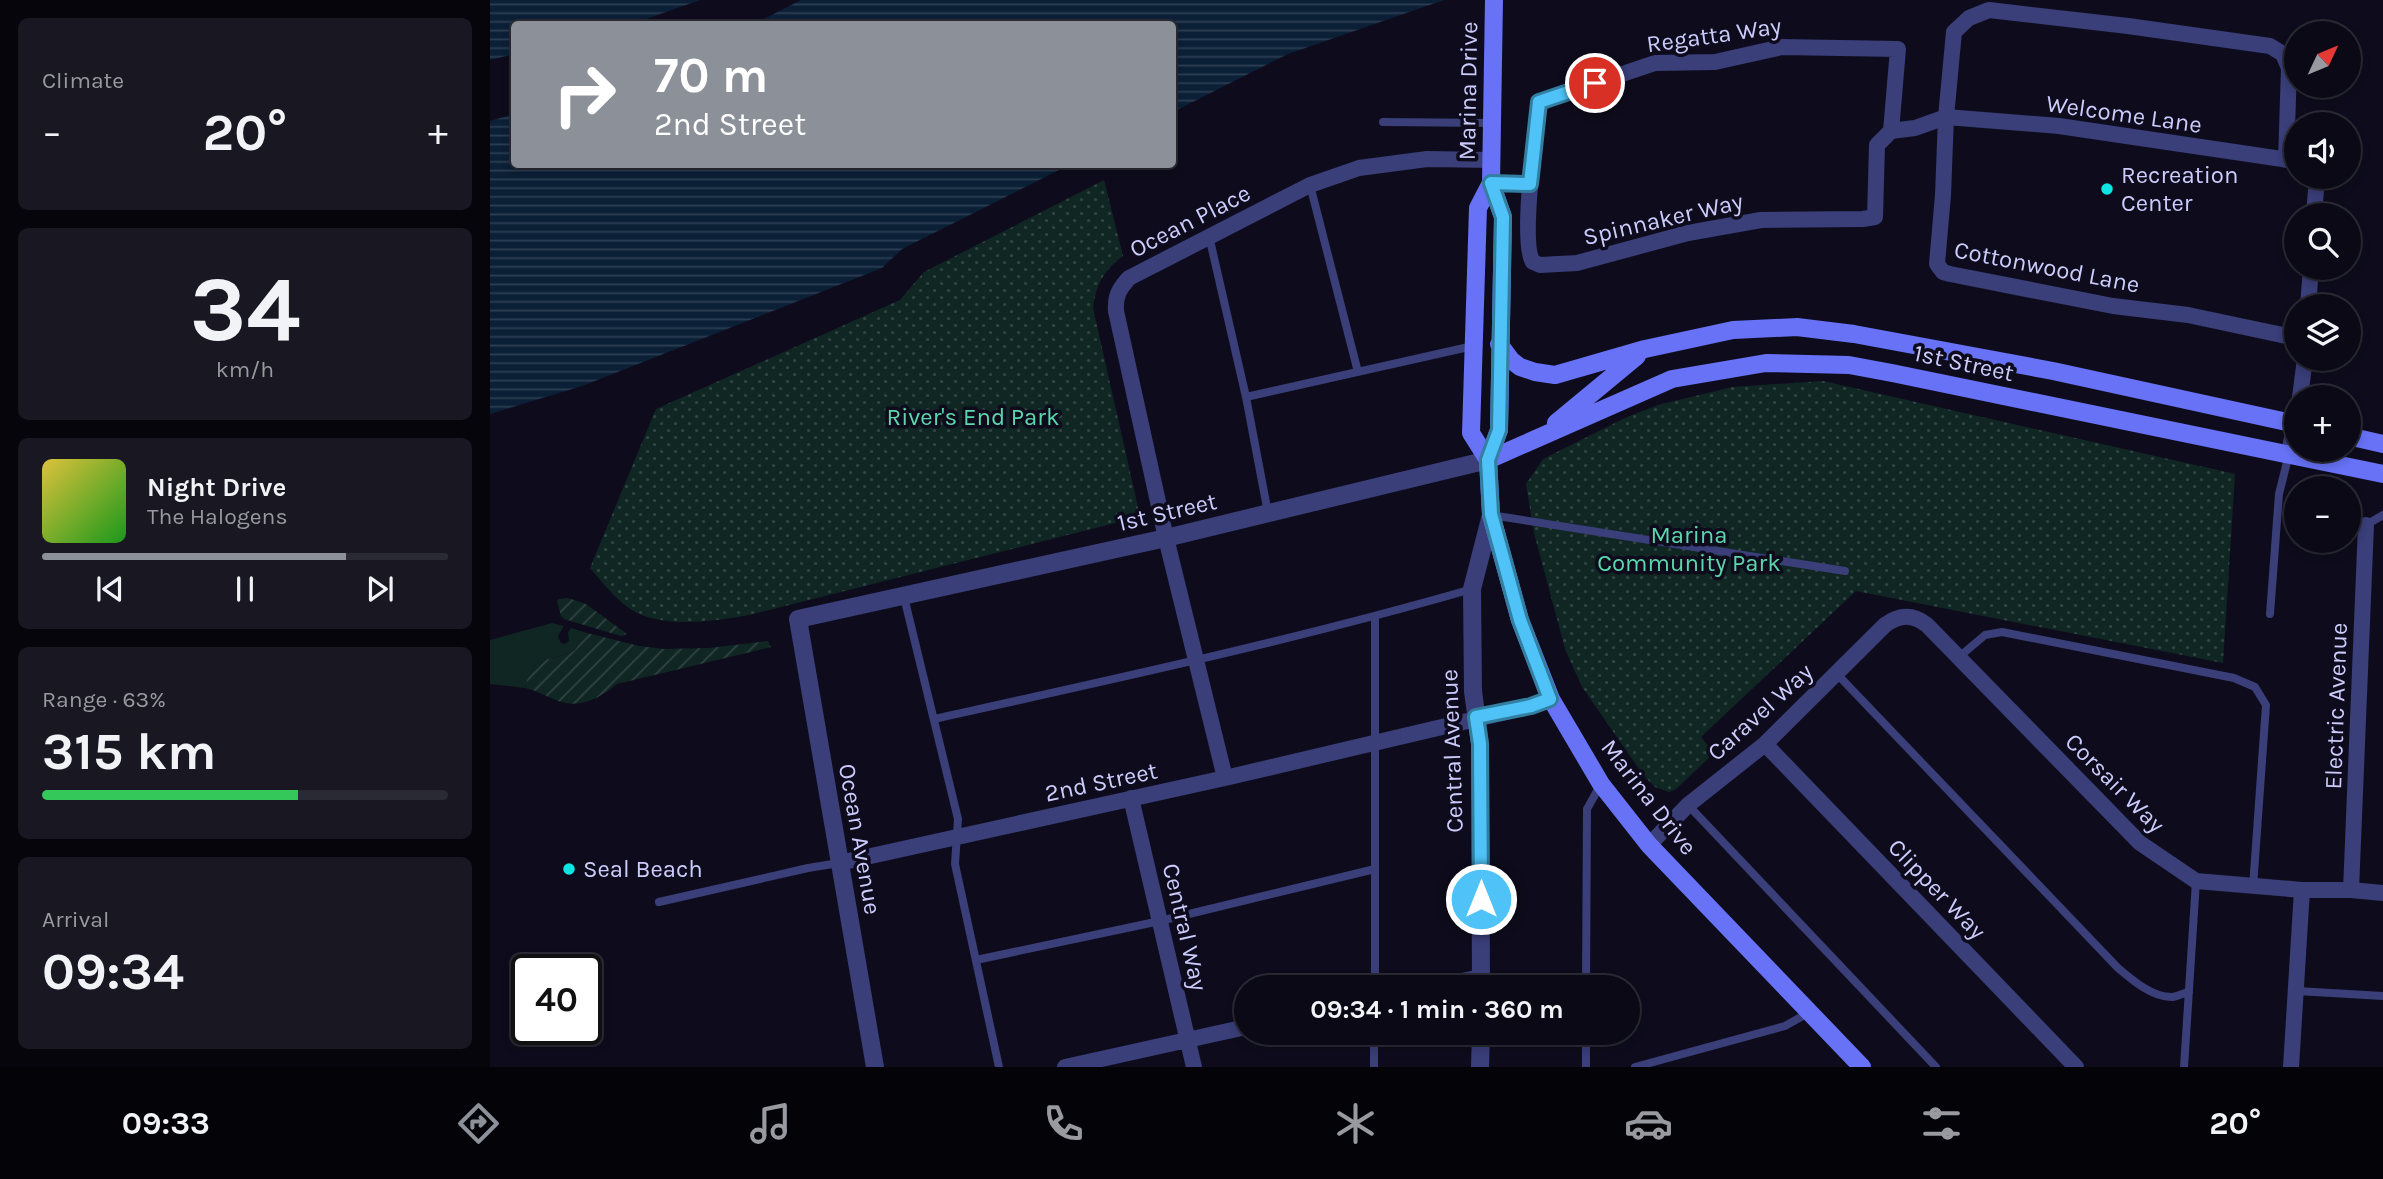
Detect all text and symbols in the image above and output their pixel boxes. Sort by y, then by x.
street label: Regatta Way [1645,12,1783,58]
street label: Marina Drive [1453,21,1483,161]
north arrow [2284,21,2361,98]
map controls [2284,21,2361,553]
text: 70 m [654,47,768,104]
icon: right [539,49,630,140]
pin [1565,53,1625,113]
icon: arrive [1576,64,1614,102]
text: Climate [42,67,124,94]
street label: Welcome Lane [2044,89,2204,139]
text: 20° [203,102,287,163]
text: 2nd Street [654,106,806,143]
text: − [42,110,62,155]
text: + [428,110,448,155]
button: sound [2284,112,2361,189]
place label: Recreation Center [2121,161,2238,217]
street label: Ocean Place [1125,179,1255,263]
marker: Recreation Center [2099,181,2115,197]
street label: Spinnaker Way [1580,187,1746,251]
button: search [2284,203,2361,280]
street label: Cottonwood Lane [1952,235,2142,299]
text: 34 [190,257,300,363]
button: layers [2284,294,2361,371]
street label: 1st Street [1912,339,2016,387]
text: km/h [216,356,274,383]
button: + [2284,385,2361,462]
park label: River's End Park [886,403,1060,431]
text: Night Drive [147,472,286,503]
button: − [2284,476,2361,553]
street label: 1st Street [1115,487,1219,537]
text: The Halogens [147,503,287,530]
park label: Marina Community Park [1597,521,1781,577]
icon: previous [91,570,129,608]
icon: pause [226,570,264,608]
icon: next [361,570,399,608]
street label: Electric Avenue [2319,622,2353,790]
street label: Caravel Way [1702,658,1818,766]
street label: Central Avenue [1435,669,1469,833]
text: Range · 63% [42,686,166,713]
text: 315 km [42,721,216,782]
street label: Corsair Way [2060,728,2170,838]
street label: Marina Drive [1595,734,1703,860]
street label: 2nd Street [1042,756,1160,808]
street label: Ocean Avenue [833,761,887,917]
street label: Clipper Way [1882,833,1992,945]
place label: Seal Beach [583,855,703,883]
marker: Seal Beach [561,861,577,877]
street label: Central Way [1157,861,1213,993]
position arrow [1444,862,1518,936]
text: Arrival [42,906,109,933]
text: 09:34 [42,941,184,1002]
speed limit sign: 40 [511,954,602,1045]
text: 09:34 · 1 min · 360 m [1310,994,1564,1025]
icon: directions [454,1099,503,1148]
icon: music [746,1099,795,1148]
icon: phone [1039,1099,1088,1148]
icon: climate [1331,1099,1380,1148]
icon: car [1624,1099,1673,1148]
icon: filters [1917,1099,1966,1148]
text: 09:33 [122,1105,210,1142]
text: 20° [2209,1105,2261,1142]

